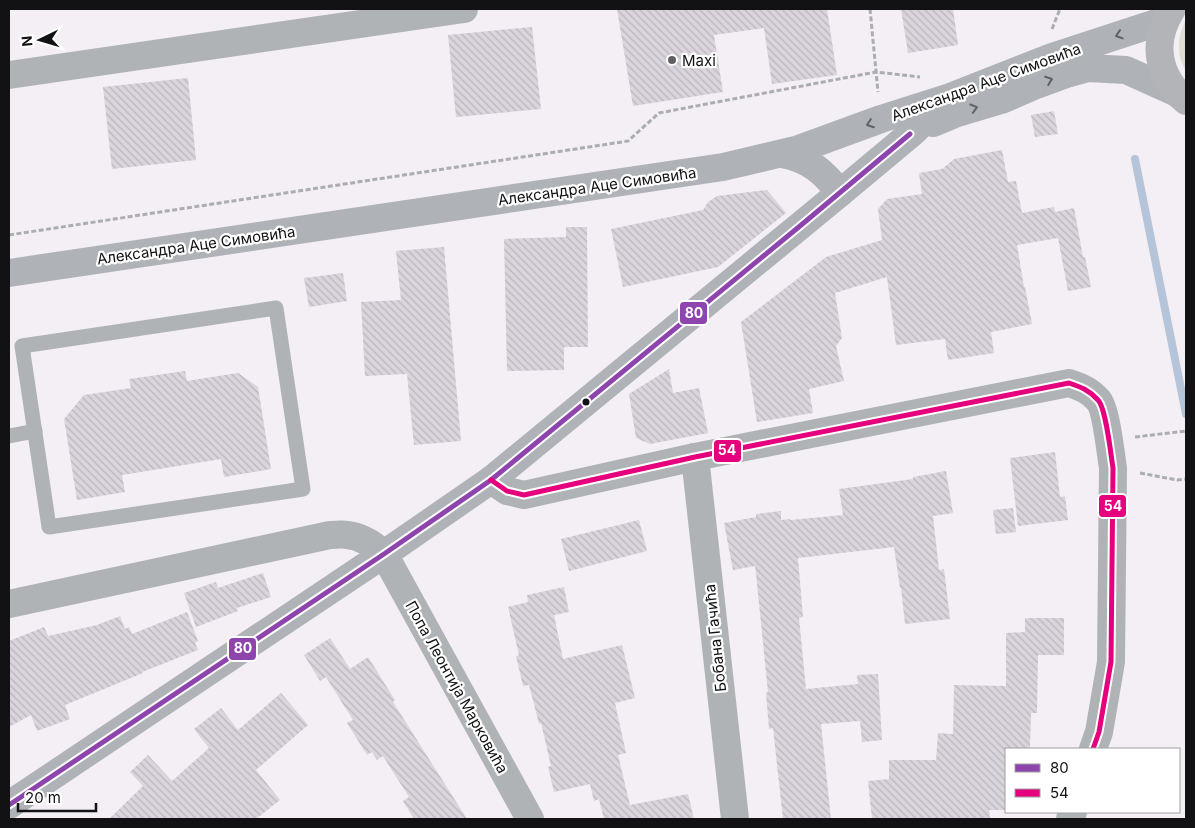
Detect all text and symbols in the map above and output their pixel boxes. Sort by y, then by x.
north arrow [15,15,65,65]
one-way arrow [1115,29,1124,39]
text: N [18,35,35,47]
street label: Александра Аце Симовића [889,39,1083,125]
place label: Maxi [682,51,716,70]
marker: Maxi [666,54,678,66]
one-way arrow [1044,76,1053,86]
one-way arrow [970,104,978,114]
one-way arrow [866,118,875,128]
street label: Александра Аце Симовића [497,163,697,209]
street label: Александра Аце Симовића [96,222,296,268]
line badge: 80 [679,301,708,325]
text: 80 [685,304,703,321]
unlabelled marker [581,397,591,407]
line badge: 54 [713,439,742,463]
text: 54 [718,441,736,458]
line badge: 54 [1098,494,1127,518]
text: 54 [1104,497,1122,514]
street label: Бобана Гачића [700,583,730,693]
street label: Попа Леонтија Марковића [402,597,512,777]
line badge: 80 [228,637,257,661]
text: 80 [234,639,252,656]
legend [1005,748,1180,813]
text: 80 [1050,758,1069,777]
scale bar [18,780,95,812]
text: 54 [1050,783,1069,802]
text: 20 m [25,788,61,807]

